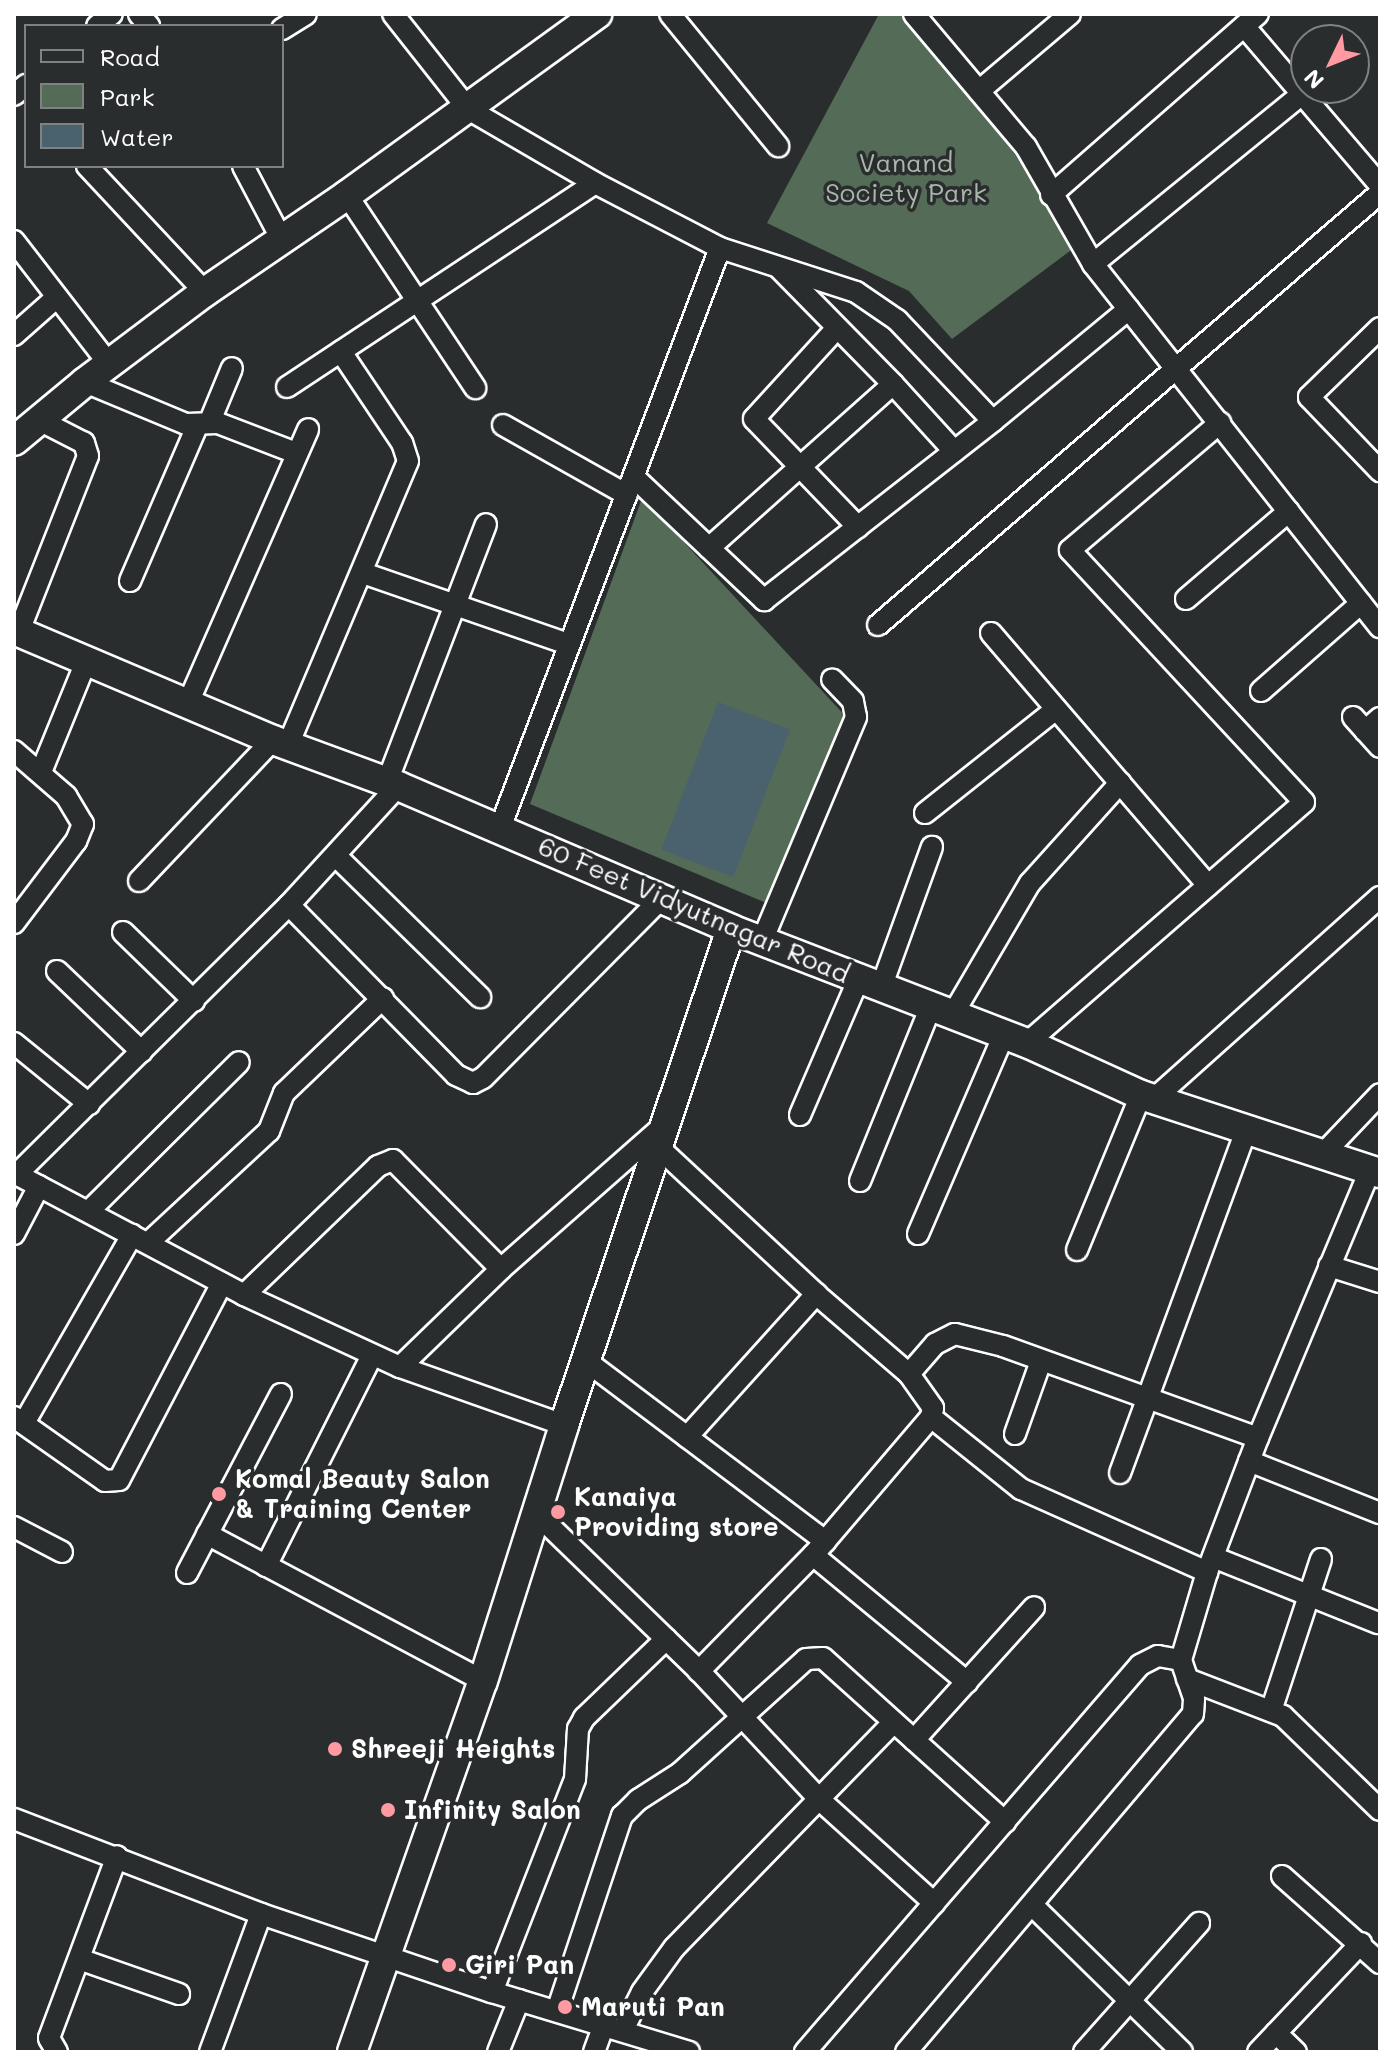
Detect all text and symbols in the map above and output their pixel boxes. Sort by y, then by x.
legend [24,24,284,168]
north arrow [1290,24,1370,104]
text: Road [100,41,160,72]
text: N [1297,63,1330,95]
text: Park [100,81,154,112]
text: Water [100,121,174,152]
park label: Vanand Society Park [825,147,987,208]
street label: 60 Feet Vidyutnagar Road [534,830,854,990]
place label: Komal Beauty Salon & Training Center [235,1463,490,1524]
place label: Kanaiya Providing store [574,1481,778,1542]
marker: Komal Beauty Salon & Training Center [210,1485,228,1503]
marker: Kanaiya Providing store [549,1503,567,1521]
place label: Shreeji Heights [351,1733,555,1765]
marker: Shreeji Heights [326,1740,344,1758]
place label: Infinity Salon [404,1794,581,1826]
marker: Infinity Salon [379,1801,397,1819]
place label: Giri Pan [465,1949,574,1981]
marker: Giri Pan [440,1956,458,1974]
place label: Maruti Pan [581,1991,725,2023]
marker: Maruti Pan [556,1998,574,2016]

